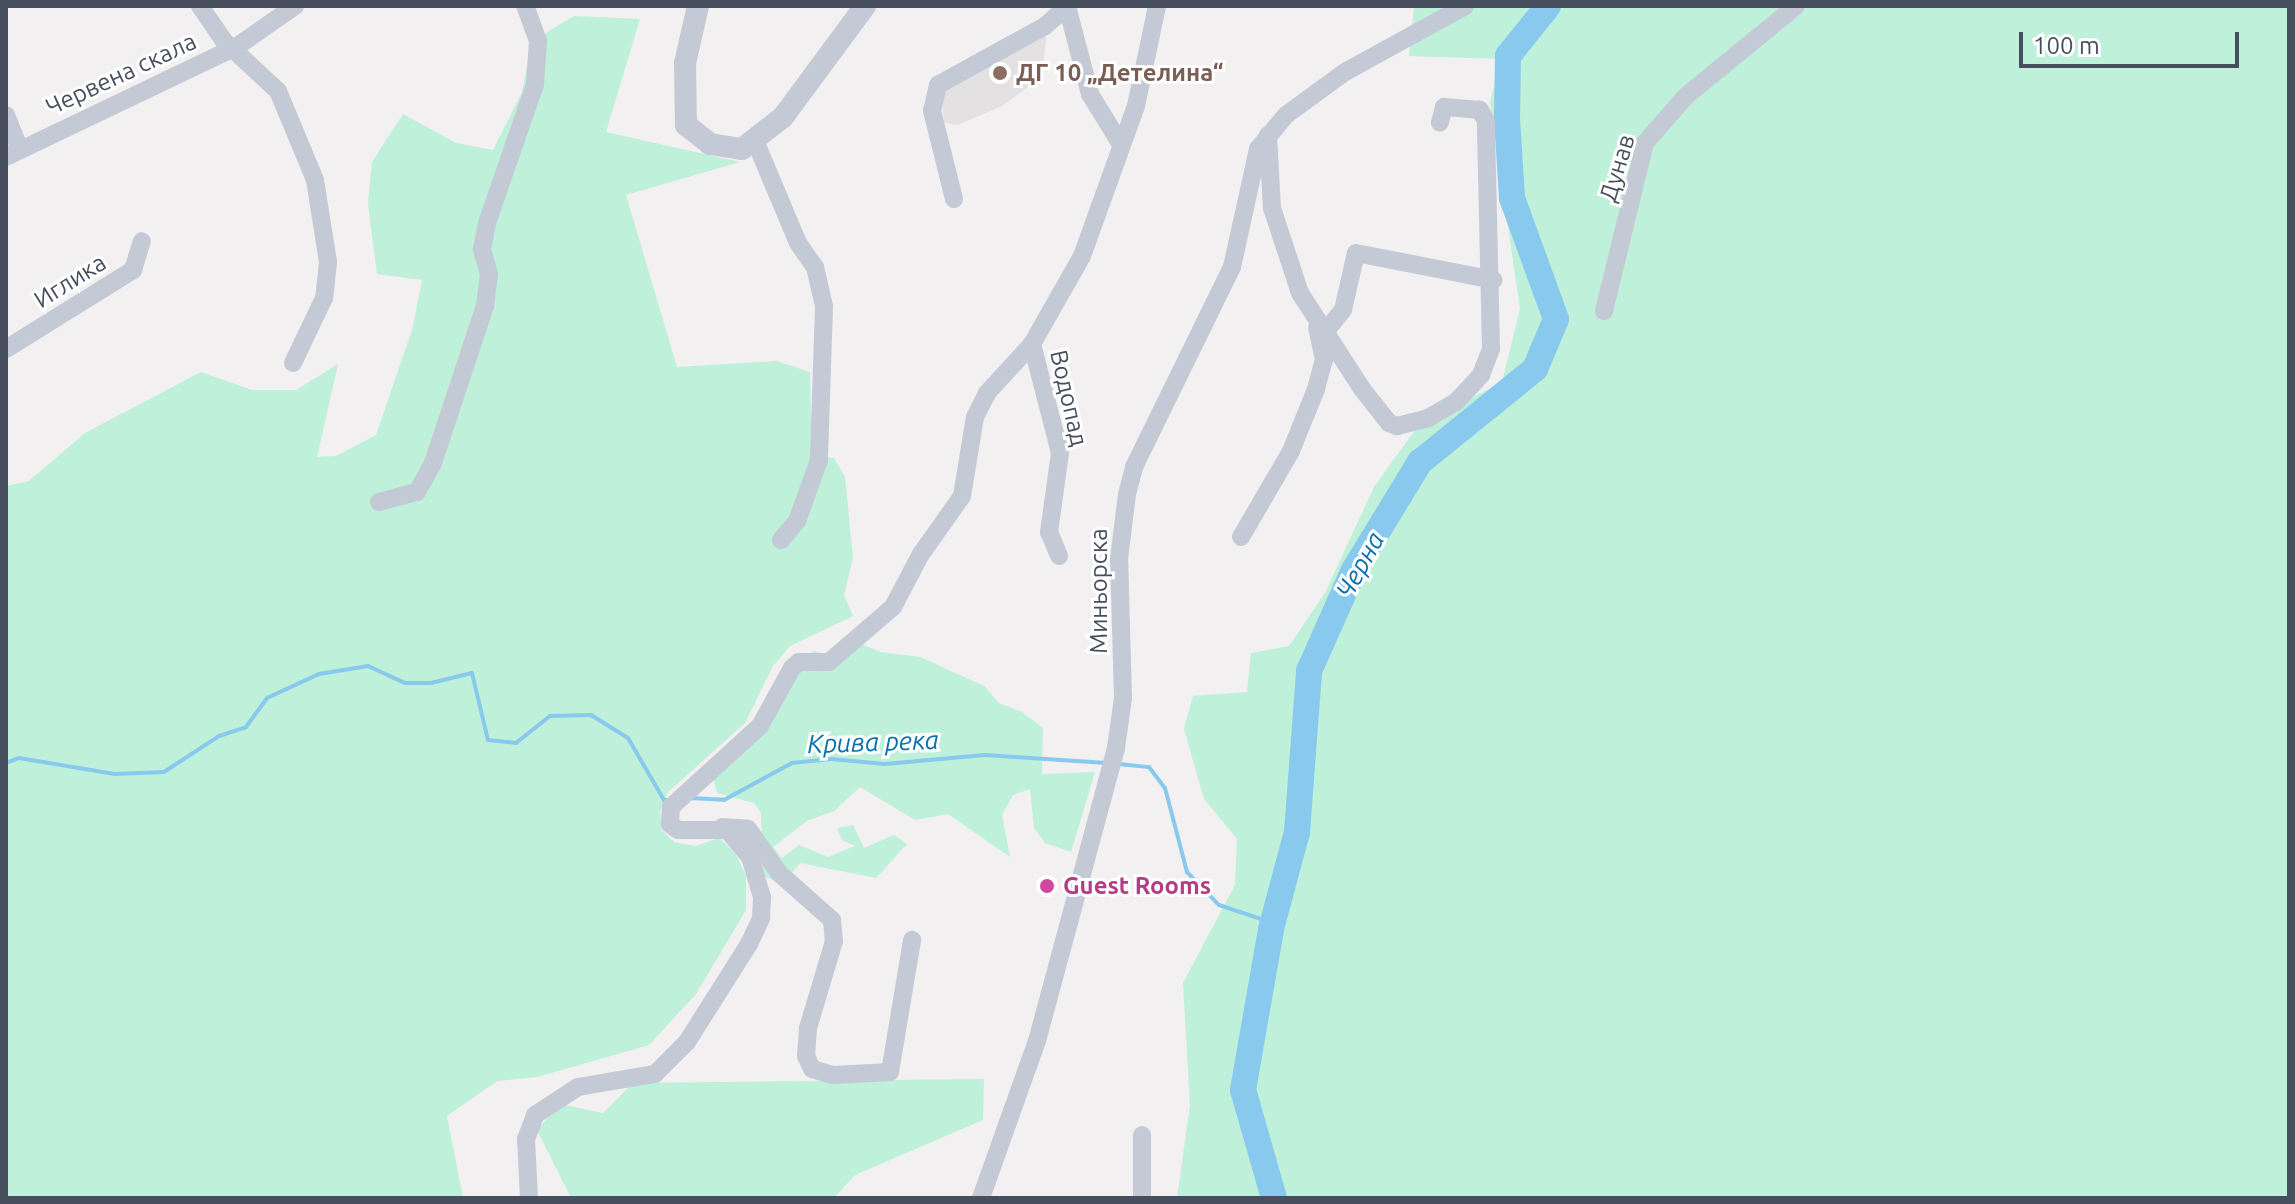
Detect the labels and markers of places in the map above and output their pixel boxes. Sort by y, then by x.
place label: ДГ 10 „Детелина“ [1016,59,1223,87]
marker: ДГ 10 „Детелина“ [991,64,1009,82]
place label: Guest Rooms [1063,872,1211,900]
marker: Guest Rooms [1038,877,1056,895]

